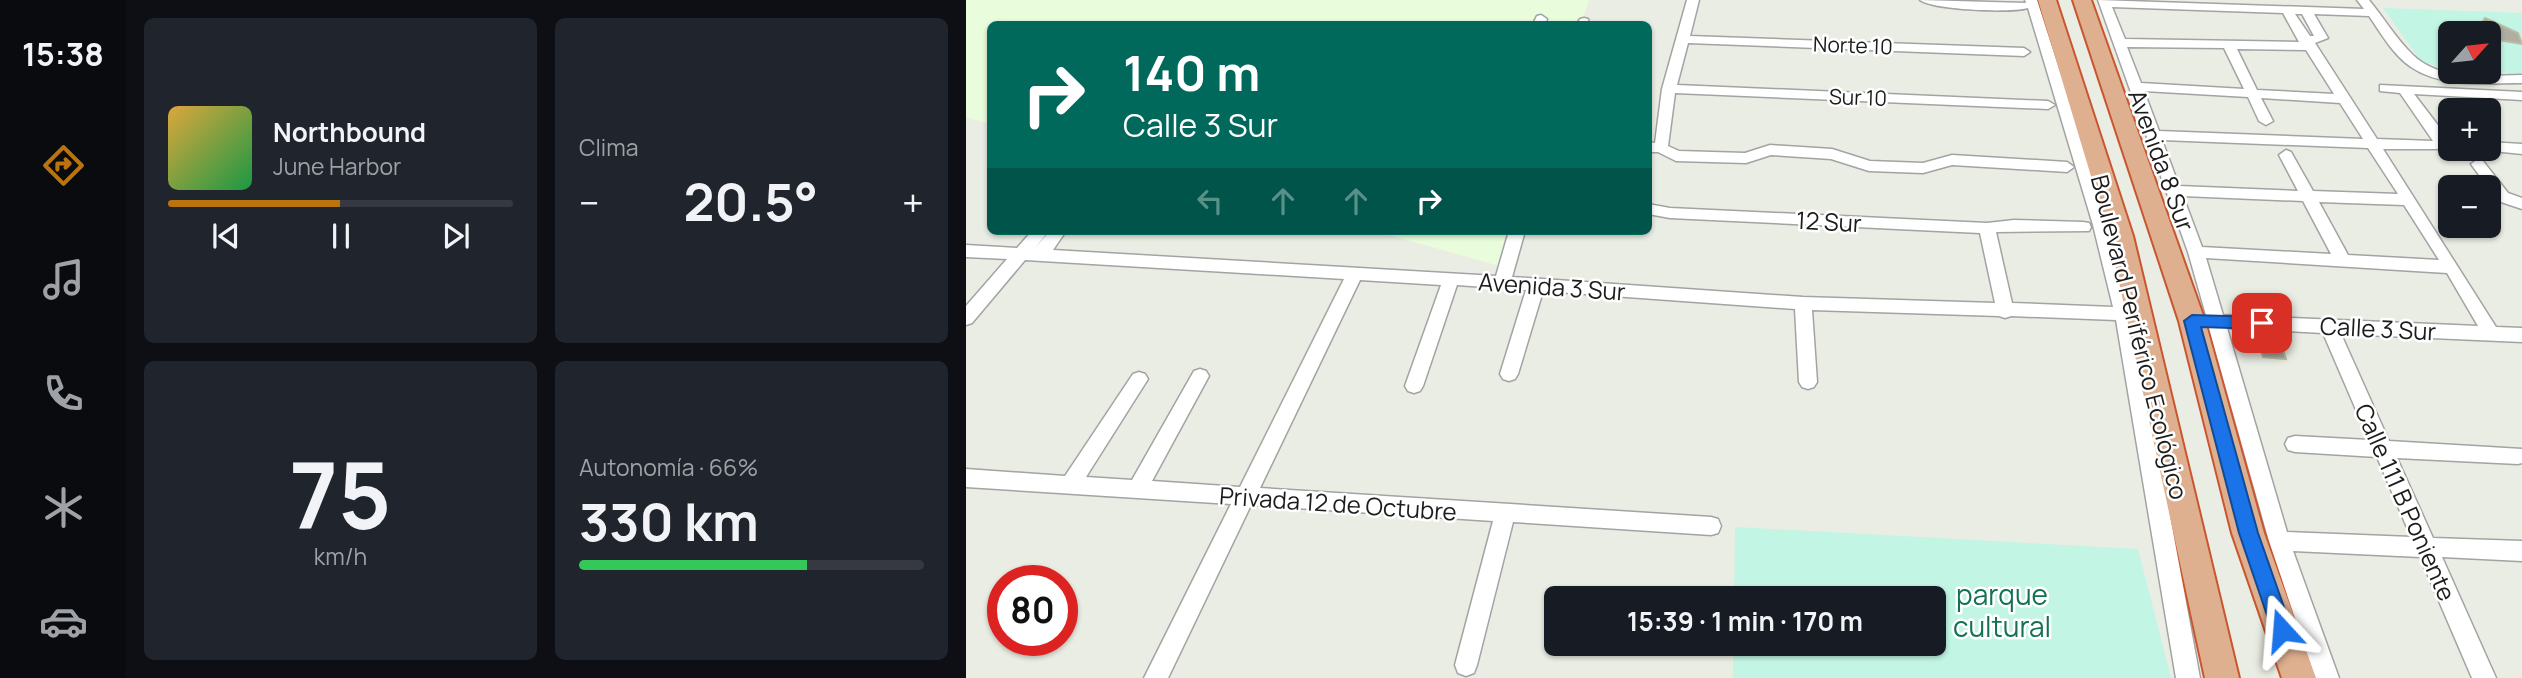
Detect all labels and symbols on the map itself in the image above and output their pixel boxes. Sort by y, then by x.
north arrow [2438,21,2501,84]
street label: Norte 10 [1813,30,1893,60]
street label: Sur 10 [1828,82,1888,112]
street label: Avenida 8 Sur [2121,85,2203,236]
street label: Boulevard Periférico Ecológico [2084,171,2196,503]
street label: 12 Sur [1795,203,1863,239]
street label: Avenida 3 Sur [1477,264,1627,308]
pin [2232,293,2292,353]
street label: Calle 3 Sur [2319,308,2437,348]
street label: Calle 111 B Poniente [2348,398,2464,606]
street label: Privada 12 de Octubre [1218,478,1458,528]
speed limit sign: 80 [987,565,1078,656]
park label: parque cultural [1953,575,2051,645]
position arrow [2245,593,2319,667]

